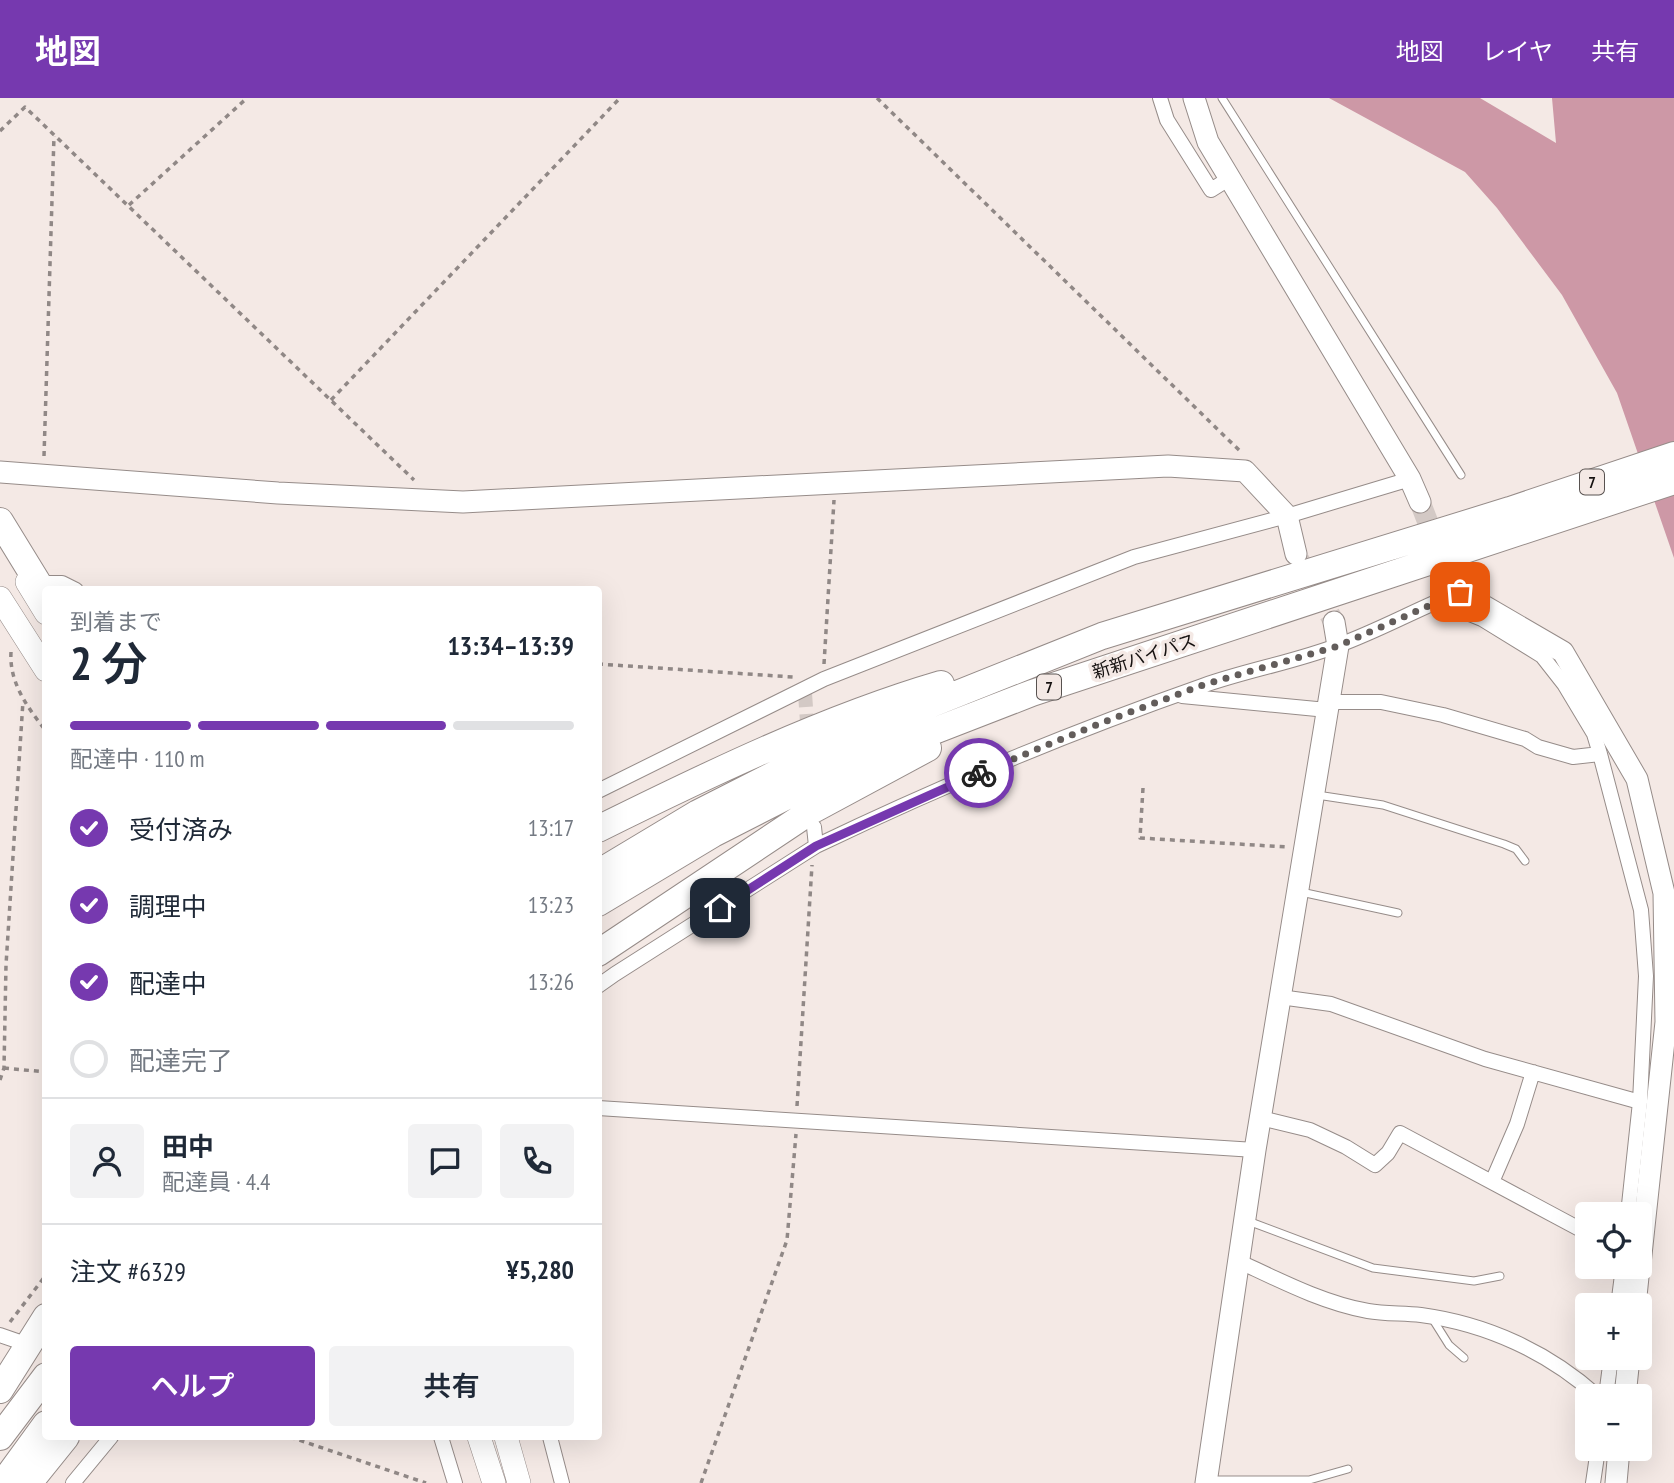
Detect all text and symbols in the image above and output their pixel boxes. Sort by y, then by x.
text: 地図 [35,29,101,72]
text: 地図 [1396,36,1444,67]
text: レイヤ [1482,36,1553,67]
text: 共有 [1591,36,1639,67]
road number: 7 [1580,470,1604,494]
pin [1430,562,1490,622]
icon: bag [1441,573,1479,611]
text: 到着まで [70,607,162,636]
street label: 新新バイパス [1089,628,1199,684]
text: 13:34–13:39 [447,629,574,662]
text: 2 分 [70,633,147,693]
road number: 7 [1037,674,1061,700]
courier [944,738,1014,808]
text: 配達中 · 110 m [70,744,205,773]
icon: bike [960,754,998,792]
icon: check [70,809,108,847]
text: 受付済み [129,813,233,846]
text: 13:17 [528,813,574,842]
pin [690,878,750,938]
icon: check [70,886,108,924]
icon: home [701,889,739,927]
text: 調理中 [129,890,207,923]
text: 13:23 [528,890,574,919]
icon: check [70,963,108,1001]
text: 配達中 [129,967,207,1000]
text: 13:26 [528,967,574,996]
text: 配達完了 [129,1044,233,1077]
button: person [70,1124,144,1198]
button: chat [408,1124,482,1198]
button: phone [500,1124,574,1198]
text: 田中 [162,1130,214,1163]
text: 配達員 · 4.4 [162,1167,270,1196]
map controls [1575,1202,1652,1461]
button: locate [1575,1202,1652,1279]
text: ¥5,280 [506,1253,574,1286]
text: 注文 #6329 [70,1255,186,1288]
button: + [1575,1293,1652,1370]
button: ヘルプ [70,1346,315,1426]
button: 共有 [329,1346,574,1426]
button: − [1575,1384,1652,1461]

